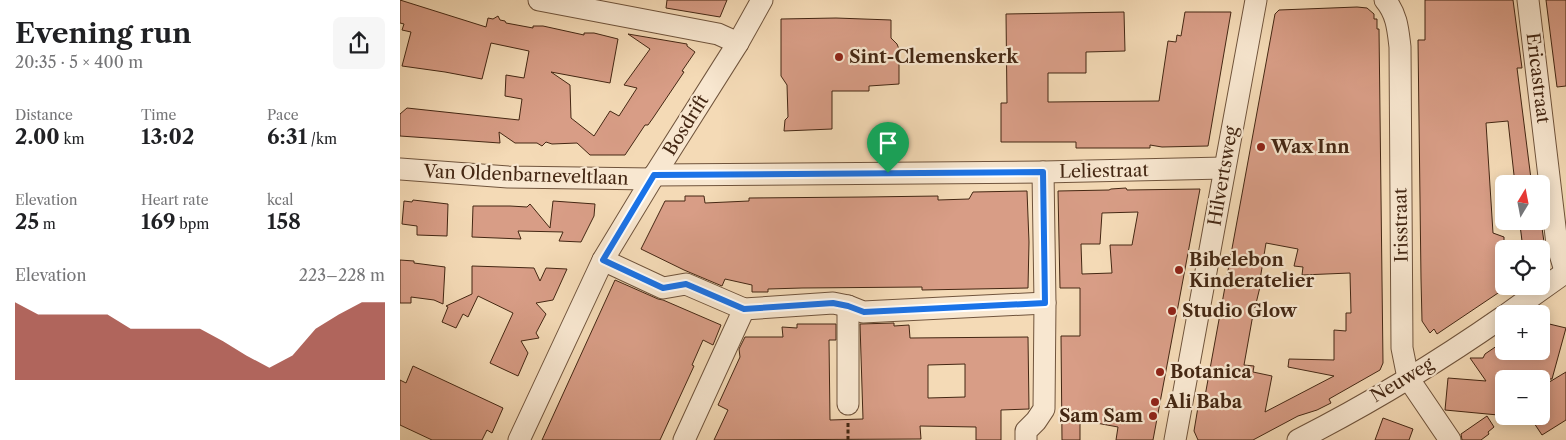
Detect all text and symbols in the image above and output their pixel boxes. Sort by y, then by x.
text: Evening run [15,16,191,50]
button: share [333,17,385,69]
street label: Ericastraat [1522,31,1555,125]
place label: Sint-Clemenskerk [849,46,1019,68]
marker: Sint-Clemenskerk [833,51,845,63]
text: 20:35 · 5 × 400 m [15,52,143,72]
street label: Bosdrift [659,90,714,160]
text: Distance [15,106,73,124]
text: Time [141,106,176,124]
text: Pace [267,106,299,124]
pin [867,122,909,173]
text: 2.00 [15,124,60,149]
text: 13:02 [141,124,194,149]
text: 6:31 [267,124,307,149]
street label: Hilvertsweg [1203,124,1243,228]
icon: arrive [874,129,902,157]
text: km [60,130,85,148]
text: /km [307,130,337,148]
place label: Wax Inn [1270,136,1350,158]
marker: Wax Inn [1255,141,1267,153]
street label: Leliestraat [1059,159,1150,183]
street label: Van Oldenbarneveltlaan [422,160,629,190]
north arrow [1495,175,1550,230]
map controls [1495,175,1550,425]
street label: Irisstraat [1389,187,1413,262]
text: Elevation [15,191,78,209]
text: Heart rate [141,191,208,209]
text: kcal [267,191,293,209]
text: 25 [15,209,39,234]
text: 169 [141,209,176,234]
text: 158 [267,209,301,234]
text: m [39,215,56,233]
text: bpm [176,215,209,233]
button: locate [1495,240,1550,295]
place label: Bibelebon Kinderatelier [1189,249,1314,292]
marker: Bibelebon Kinderatelier [1173,264,1185,276]
text: Elevation [15,265,86,285]
text: 223–228 m [299,265,385,285]
place label: Studio Glow [1182,300,1298,322]
marker: Studio Glow [1166,305,1178,317]
button: + [1495,305,1550,360]
street label: Neuweg [1367,352,1438,407]
place label: Botanica [1170,361,1252,383]
marker: Botanica [1154,366,1166,378]
button: − [1495,370,1550,425]
place label: Ali Baba [1164,391,1243,413]
marker: Ali Baba [1149,396,1161,408]
place label: Sam Sam [1059,405,1143,427]
marker: Sam Sam [1147,410,1159,422]

